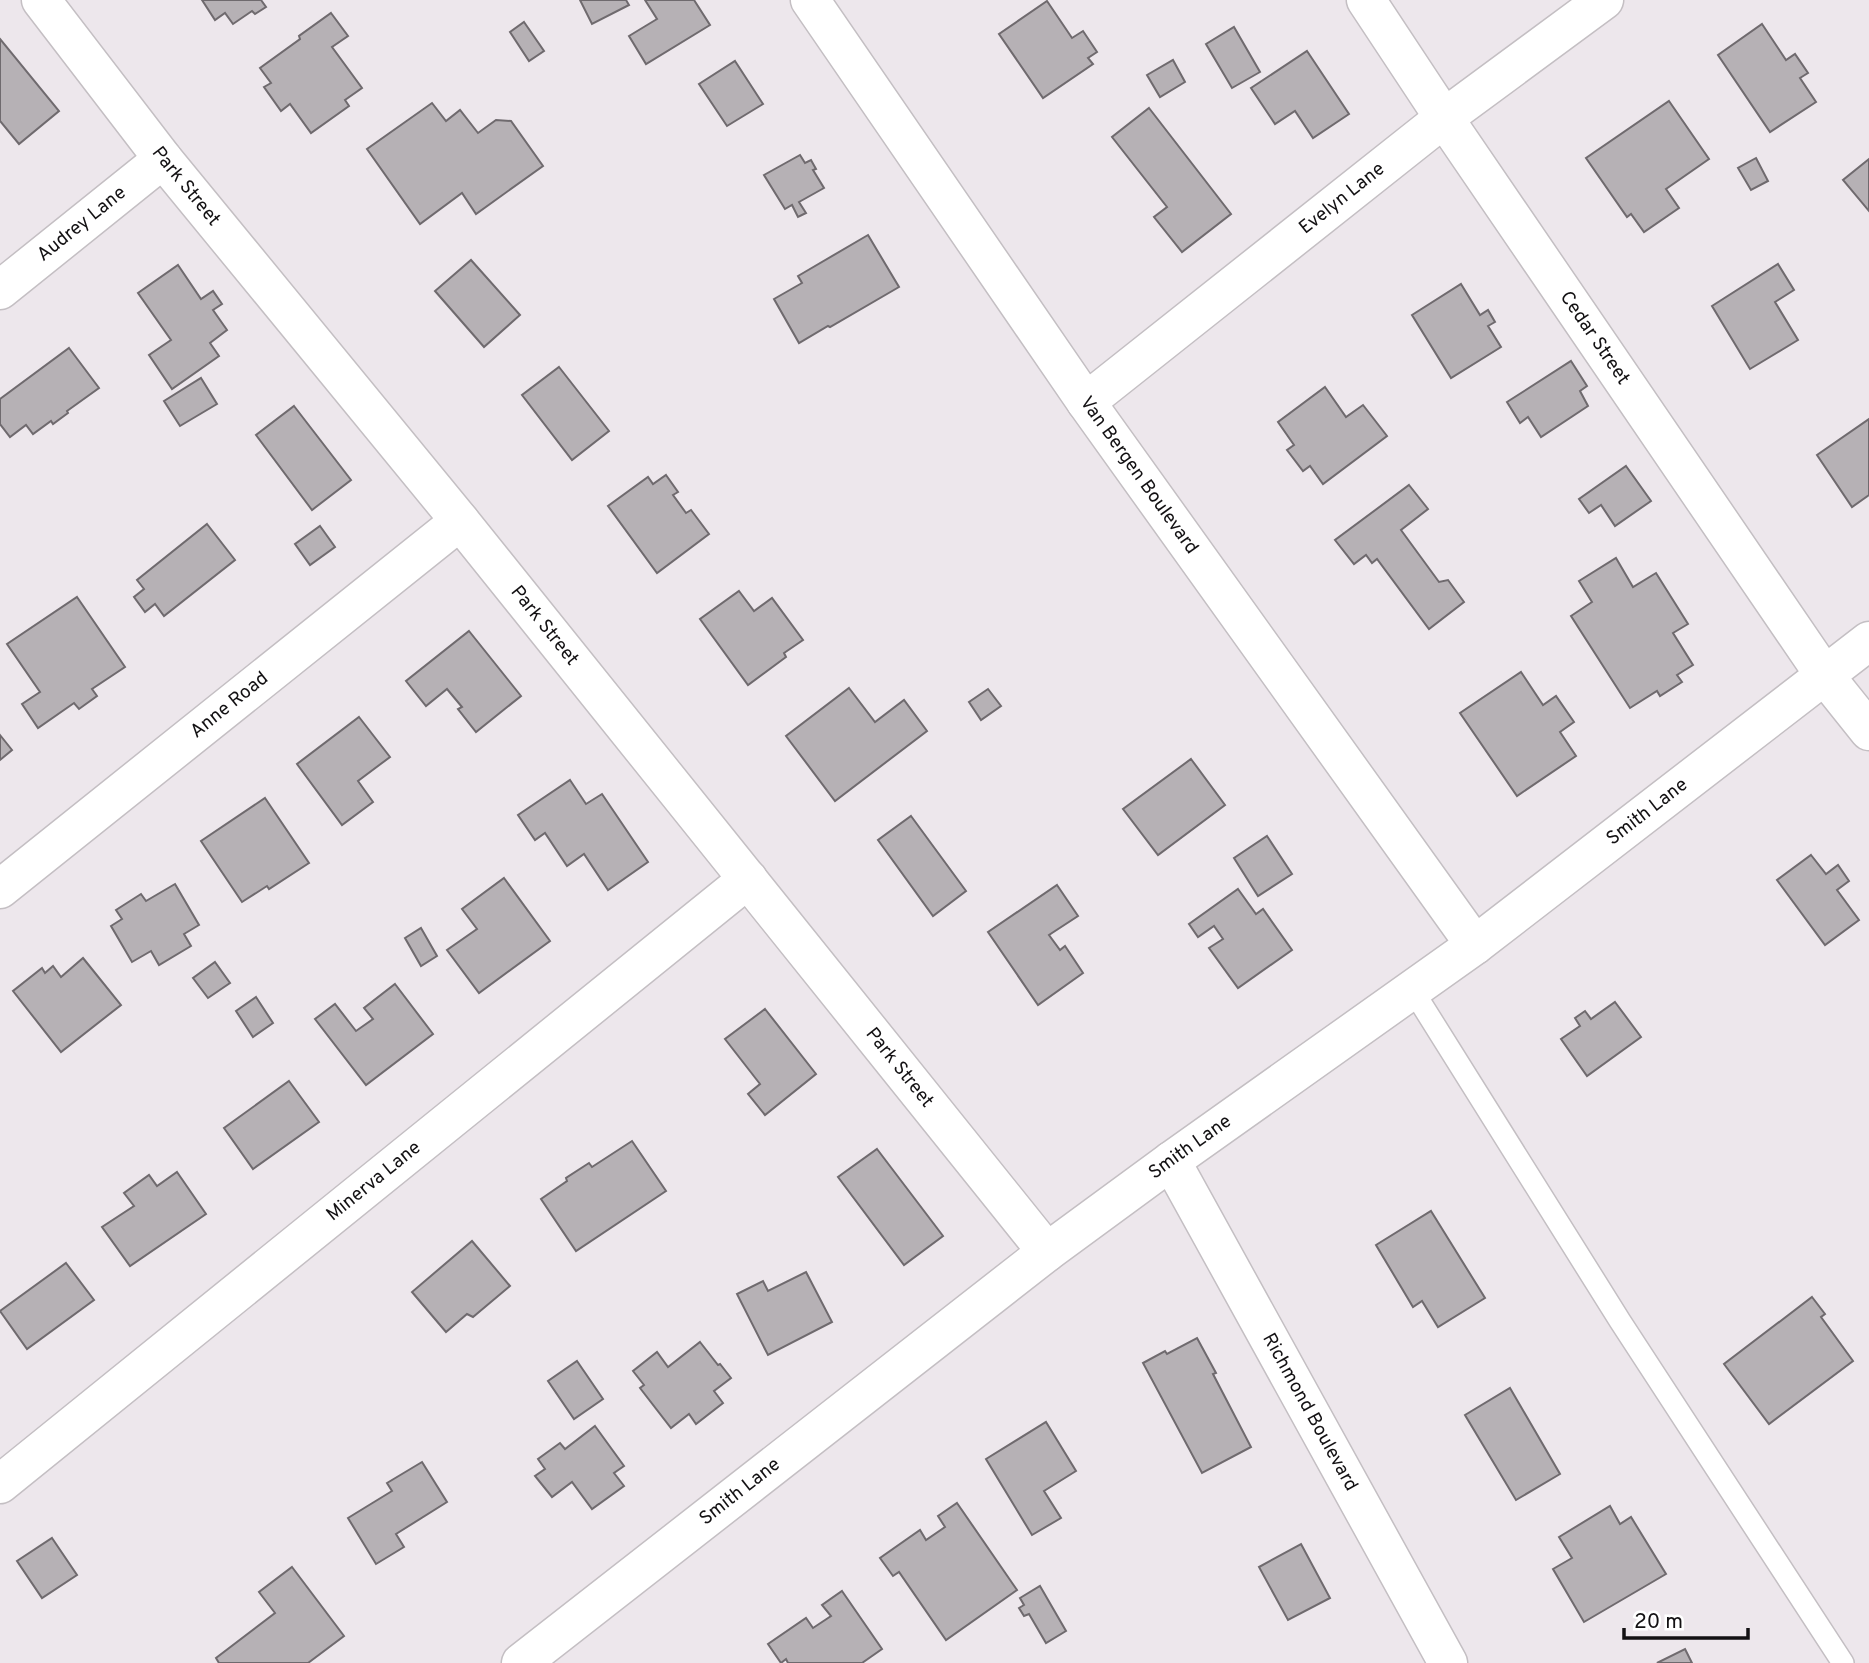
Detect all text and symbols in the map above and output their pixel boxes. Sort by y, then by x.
street label: Park Street [146,142,225,231]
street label: Evelyn Lane [1294,157,1390,240]
street label: Audrey Lane [32,181,131,267]
street label: Cedar Street [1554,287,1635,390]
street label: Van Bergen Boulevard [1074,392,1203,559]
street label: Park Street [505,581,584,671]
street label: Anne Road [186,667,274,744]
street label: Smith Lane [1602,773,1693,851]
street label: Park Street [860,1023,939,1113]
street label: Smith Lane [1144,1110,1237,1185]
street label: Minerva Lane [322,1136,426,1227]
street label: Richmond Boulevard [1256,1329,1363,1496]
street label: Smith Lane [695,1453,785,1531]
scale bar [1624,1596,1748,1640]
text: 20 m [1634,1609,1683,1636]

